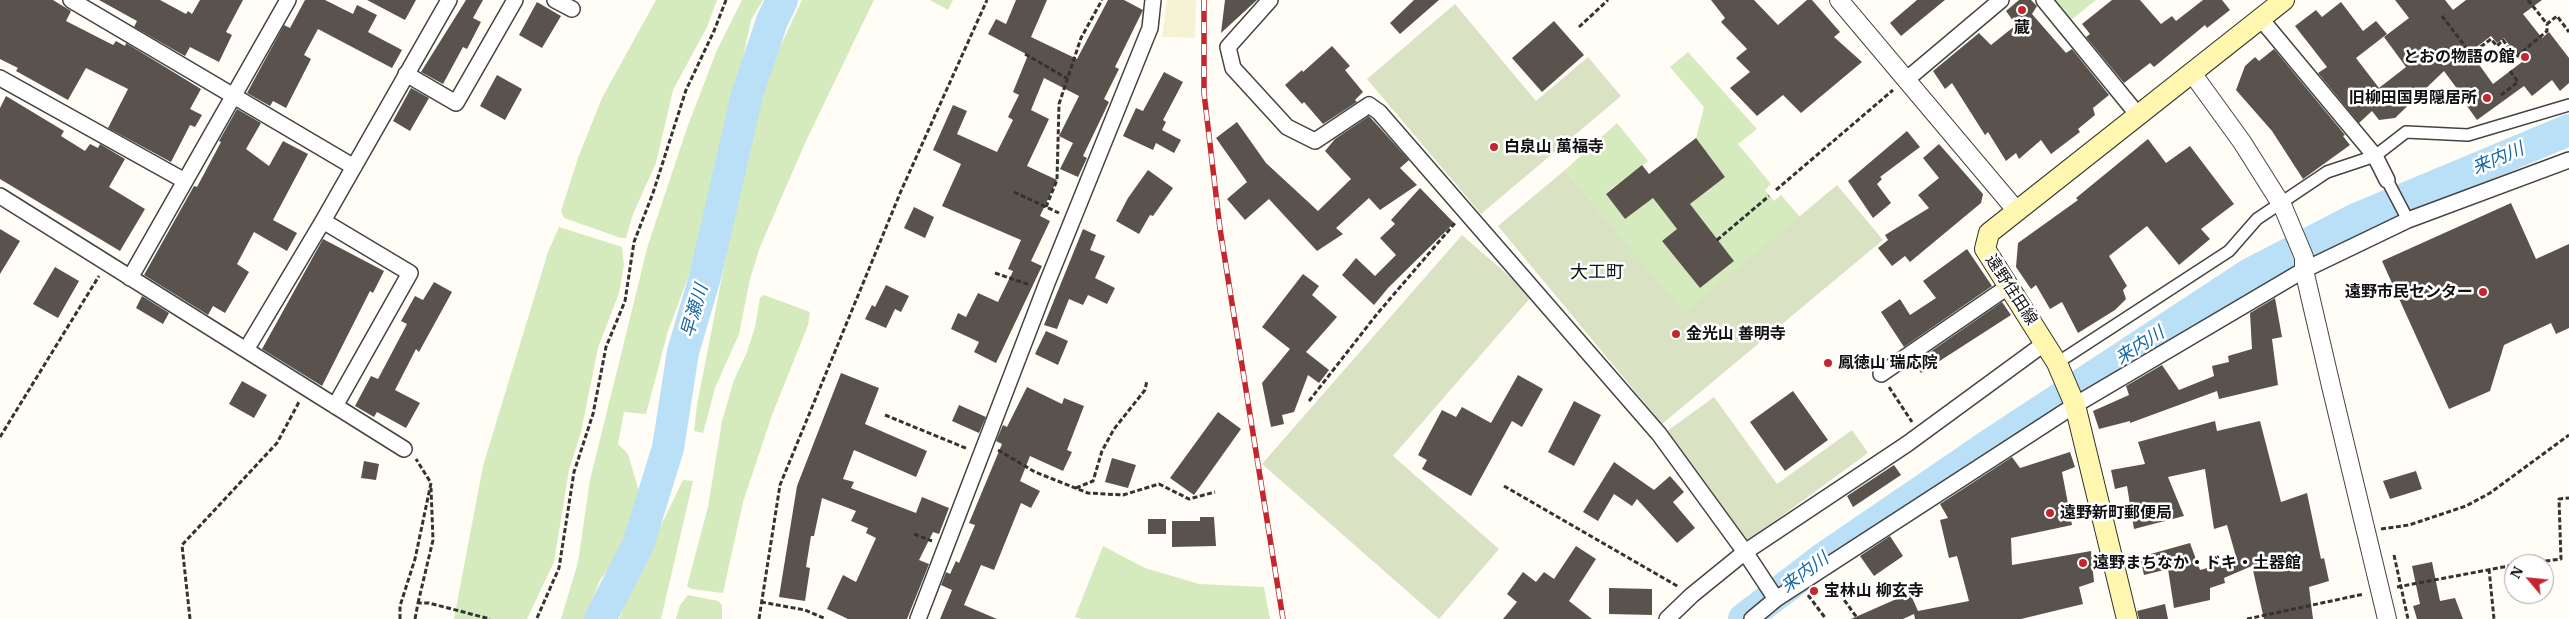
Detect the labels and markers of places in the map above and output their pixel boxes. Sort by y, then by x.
marker: 蔵 [2016,4,2028,16]
place label: 蔵 [2014,18,2030,38]
place label: とおの物語の館 [2403,47,2515,67]
marker: とおの物語の館 [2519,51,2531,63]
place label: 旧柳田国男隠居所 [2349,88,2477,108]
marker: 旧柳田国男隠居所 [2481,92,2493,104]
place label: 白泉山 萬福寺 [1504,137,1604,157]
marker: 白泉山 萬福寺 [1488,141,1500,153]
place label: 遠野市民センター [2345,282,2473,302]
marker: 遠野市民センター [2477,286,2489,298]
place label: 金光山 善明寺 [1686,324,1786,344]
marker: 金光山 善明寺 [1670,328,1682,340]
place label: 鳳徳山 瑞応院 [1838,353,1938,373]
marker: 鳳徳山 瑞応院 [1822,357,1834,369]
place label: 遠野新町郵便局 [2060,503,2172,523]
marker: 遠野新町郵便局 [2044,507,2056,519]
place label: 遠野まちなか・ドキ・土器館 [2093,553,2301,573]
marker: 遠野まちなか・ドキ・土器館 [2077,557,2089,569]
place label: 宝林山 柳玄寺 [1824,581,1924,601]
marker: 宝林山 柳玄寺 [1808,585,1820,597]

